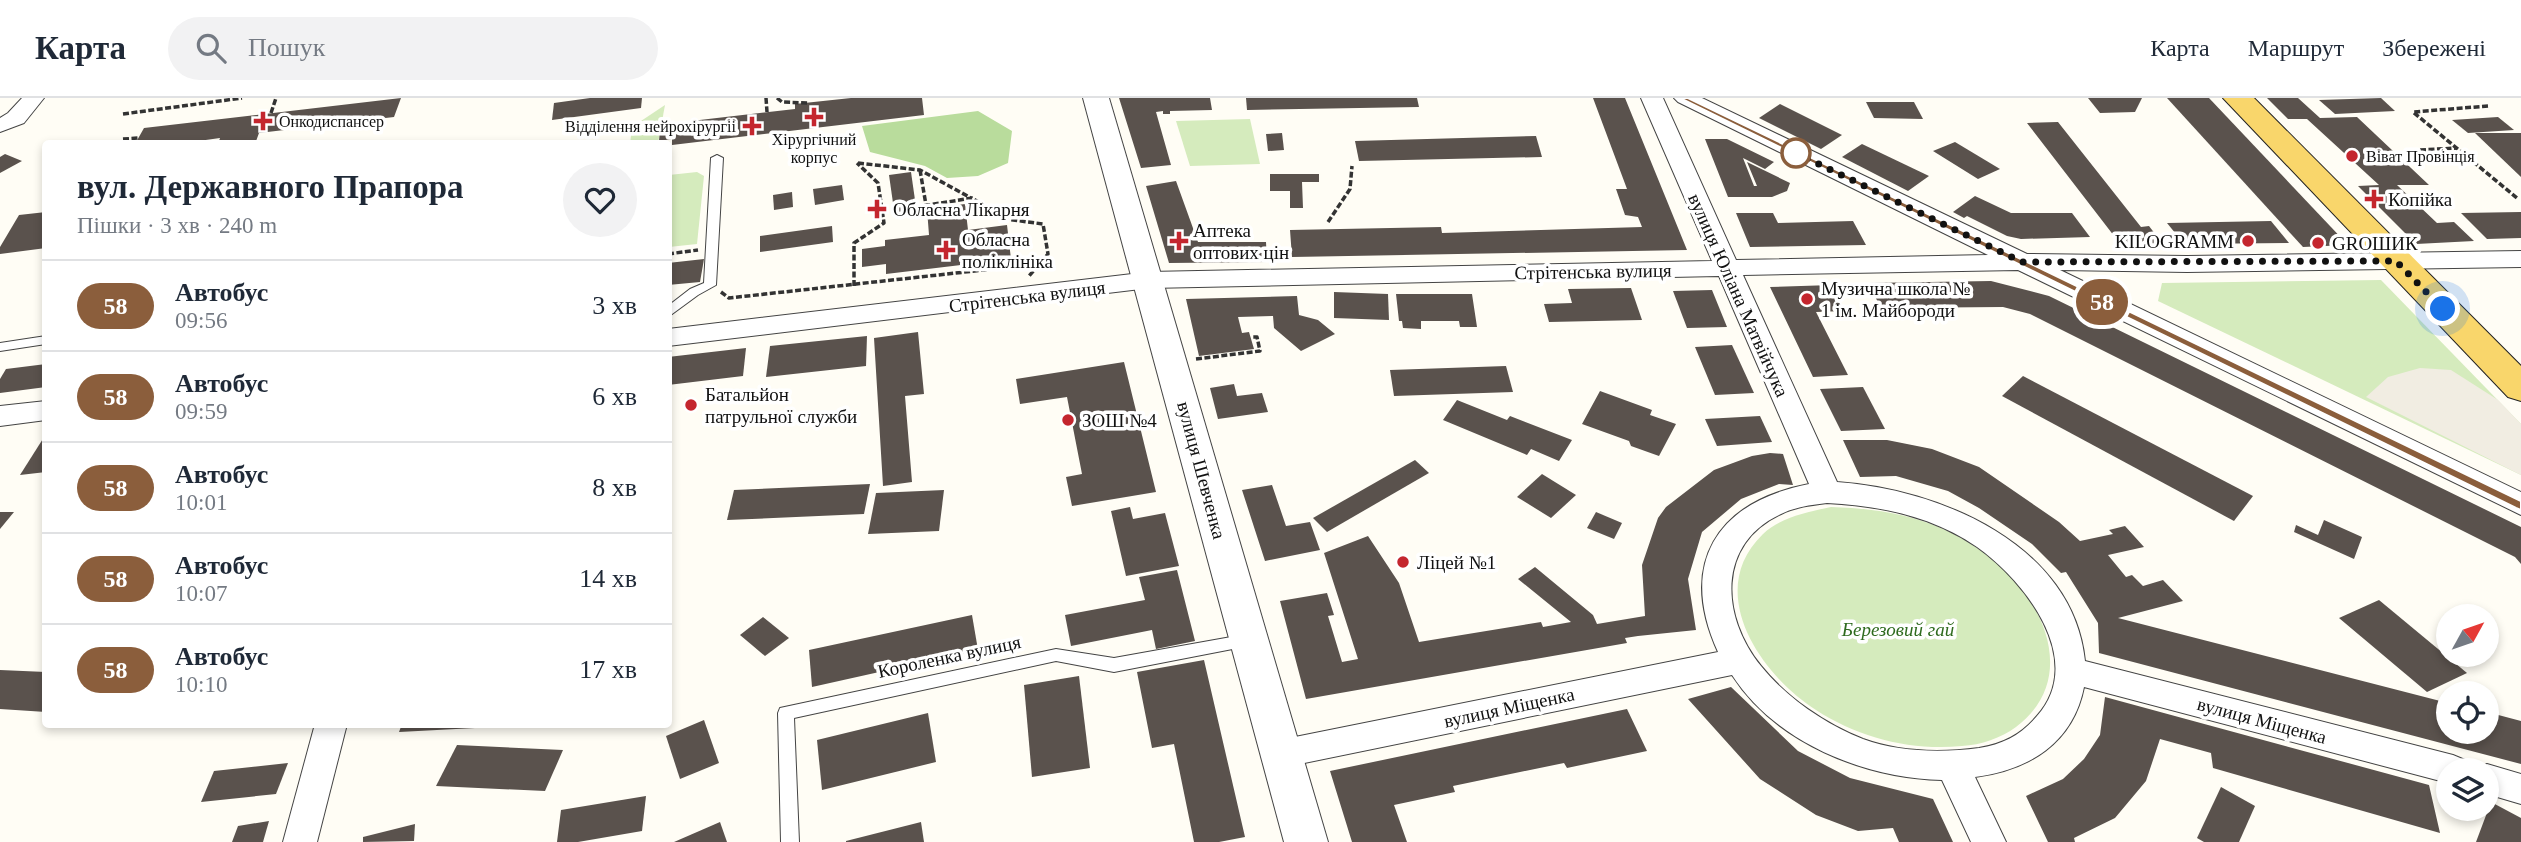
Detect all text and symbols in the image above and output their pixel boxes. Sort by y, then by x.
search box [168,17,658,80]
icon: search [192,29,230,67]
text: Карта [35,30,126,66]
text: Пошук [248,33,325,62]
text: Карта [2150,35,2210,61]
text: Маршрут [2248,35,2344,61]
text: Збережені [2382,35,2486,61]
marker: Хірургічний корпус [804,107,824,127]
marker: Онкодиспансер [253,111,273,131]
place label: Онкодиспансер [279,113,384,131]
marker: Відділення нейрохірургіі [742,116,762,136]
place label: Відділення нейрохірургіі [565,118,737,136]
place label: Хірургічний корпус [772,131,857,167]
unlabelled marker [1781,138,1811,168]
marker: Віват Провінція [2344,148,2360,164]
place label: Віват Провінція [2366,148,2475,166]
button: heart [563,163,637,237]
text: вул. Державного Прапора [77,169,464,205]
place label: Копійка [2388,189,2453,210]
street label: вулиця Юліана Матвійчука [1684,190,1793,401]
marker: Копійка [2366,191,2382,207]
marker: Обласна Лікарня [867,199,887,219]
place label: Обласна Лікарня [893,199,1030,220]
text: Пішки · 3 хв · 240 m [77,213,277,238]
place label: Аптека оптових цін [1193,220,1289,263]
place label: Обласна поліклініка [962,229,1054,272]
place label: KILOGRAMM [2115,231,2234,252]
marker: Аптека оптових цін [1171,233,1187,249]
marker: KILOGRAMM [2240,233,2256,249]
place label: GROШИК [2332,233,2418,254]
marker: GROШИК [2310,235,2326,251]
marker: Обласна поліклініка [936,240,956,260]
street label: Стрітенська вулиця [1514,260,1672,283]
street label: Стрітенська вулиця [948,276,1107,317]
text: Автобус [175,278,268,307]
place label: Музична школа № 1 ім. Майбороди [1821,278,1970,321]
line badge: 58 [2070,279,2134,325]
text: 58 [2090,289,2114,315]
text: 3 хв [592,291,637,320]
marker: Музична школа № 1 ім. Майбороди [1799,291,1815,307]
your location [2425,291,2460,326]
text: 58 [104,293,128,319]
text: 09:56 [175,308,227,333]
text: Автобус [175,369,268,398]
text: 6 хв [592,382,637,411]
text: 58 [104,384,128,410]
place label: Батальйон патрульної служби [705,384,857,427]
marker: Батальйон патрульної служби [683,397,699,413]
text: 09:59 [175,399,227,424]
street label: вулиця Шевченка [1173,399,1230,542]
place label: ЗОШ №4 [1082,410,1157,431]
marker: ЗОШ №4 [1060,412,1076,428]
text: Автобус [175,460,268,489]
text: 8 хв [592,473,637,502]
text: 58 [104,475,128,501]
text: 10:01 [175,490,227,515]
text: Автобус [175,551,268,580]
place label: Ліцей №1 [1417,552,1496,573]
marker: Ліцей №1 [1395,554,1411,570]
text: 14 хв [579,564,637,593]
text: 58 [104,566,128,592]
text: 10:07 [175,581,227,606]
north arrow [2436,604,2499,667]
map controls [2436,604,2499,821]
park label: Березовий гай [1841,619,1955,640]
street label: Короленка вулиця [876,631,1023,682]
text: Автобус [175,642,268,671]
text: 17 хв [579,655,637,684]
text: 58 [104,657,128,683]
text: 10:10 [175,672,227,697]
button: locate [2436,681,2499,744]
street label: вулиця Міщенка [1442,683,1577,732]
street label: вулиця Міщенка [2195,693,2329,748]
button: layers [2436,758,2499,821]

